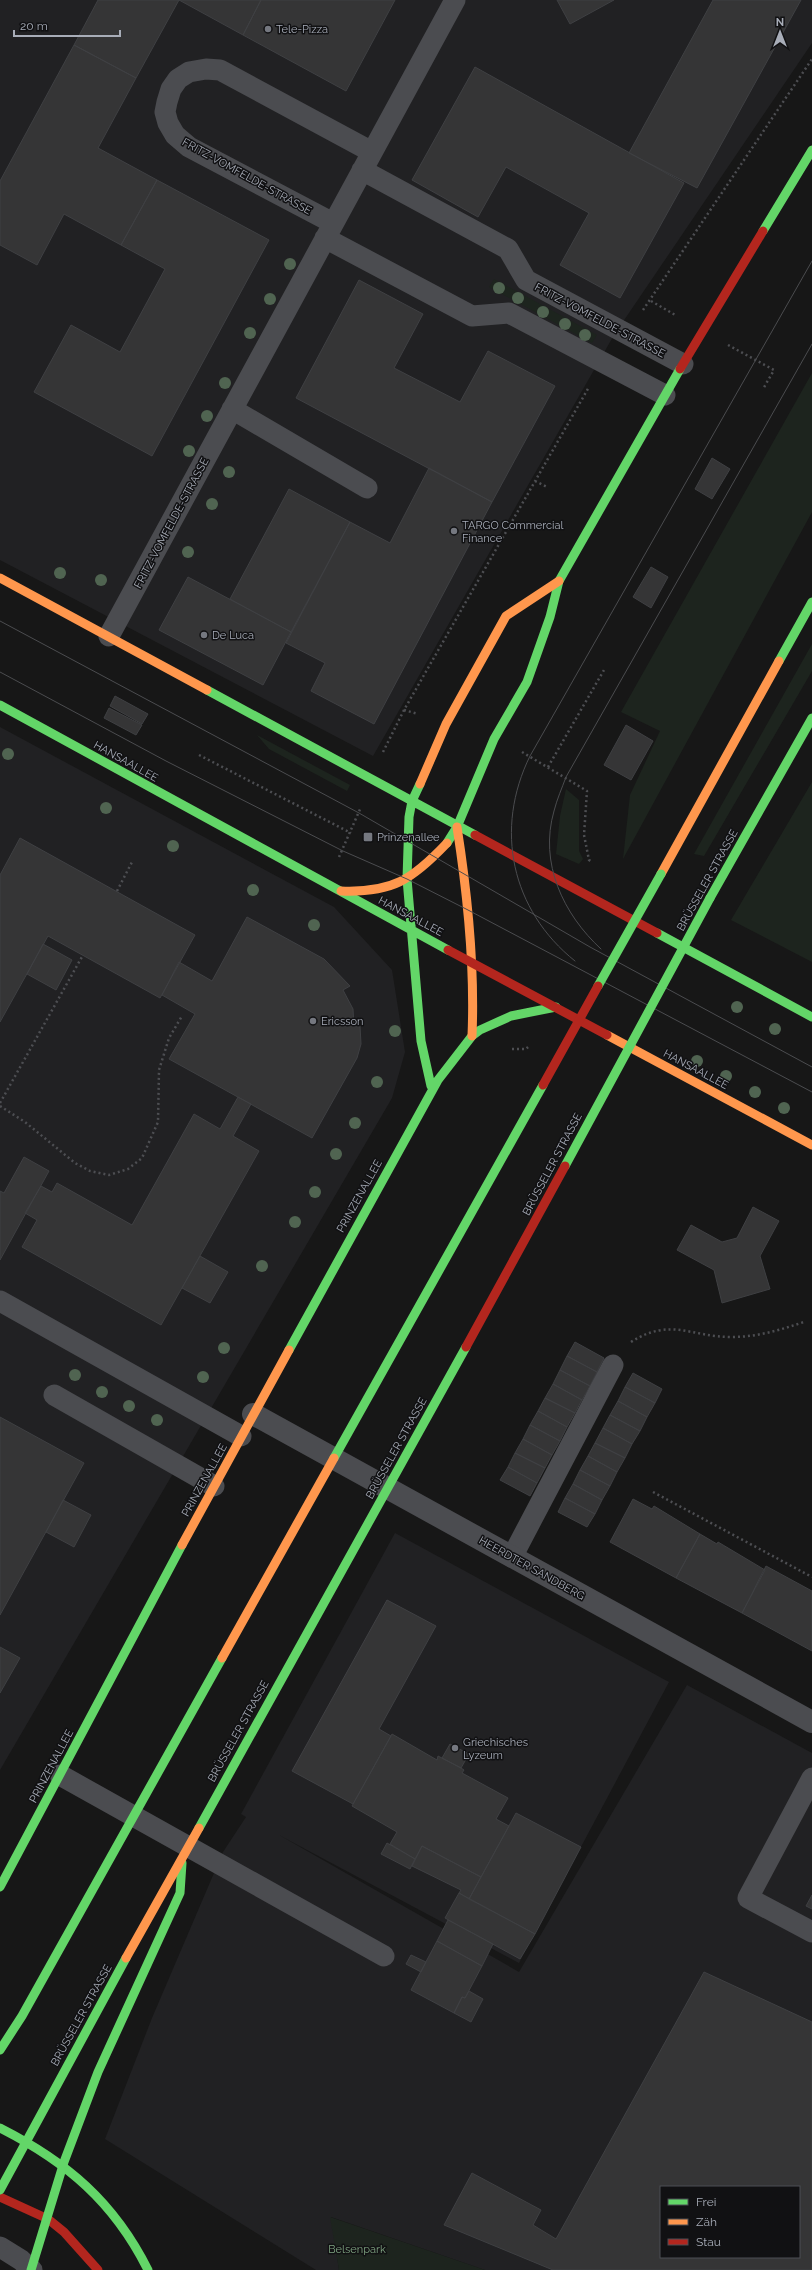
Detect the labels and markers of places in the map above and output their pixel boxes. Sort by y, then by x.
place label: Tele-Pizza [276,23,328,36]
marker: Tele-Pizza [263,24,273,34]
place label: TARGO Commercial Finance [462,519,563,545]
marker: TARGO Commercial Finance [449,526,459,536]
place label: De Luca [212,629,254,642]
marker: De Luca [199,630,209,640]
marker: Prinzenallee [362,831,374,843]
place label: Prinzenallee [377,831,440,844]
place label: Ericsson [321,1015,364,1028]
marker: Ericsson [308,1016,318,1026]
place label: Griechisches Lyzeum [463,1736,528,1762]
marker: Griechisches Lyzeum [450,1743,460,1753]

